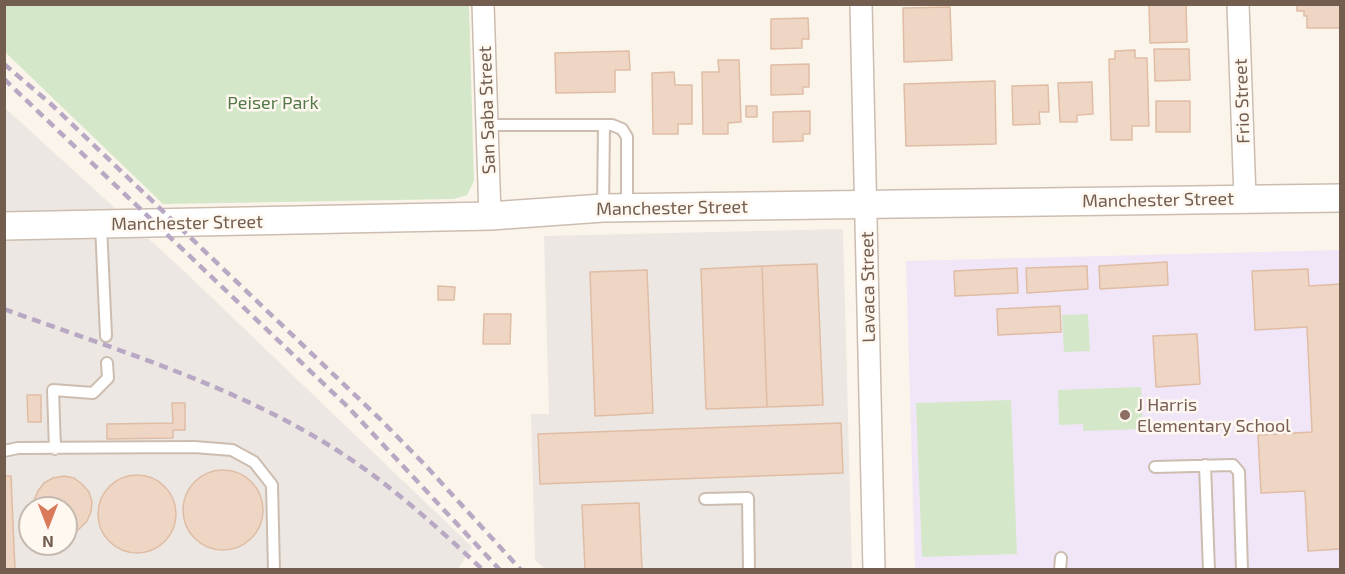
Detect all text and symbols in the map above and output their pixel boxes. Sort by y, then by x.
street label: San Saba Street [474,45,500,175]
street label: Frio Street [1230,58,1254,144]
park label: Peiser Park [227,92,319,114]
street label: Manchester Street [1082,188,1234,212]
street label: Manchester Street [596,196,748,220]
street label: Manchester Street [111,211,263,235]
street label: Lavaca Street [856,231,880,343]
place label: J Harris Elementary School [1137,394,1291,436]
marker: J Harris Elementary School [1118,408,1132,422]
north arrow [18,496,78,556]
text: N [42,533,54,552]

